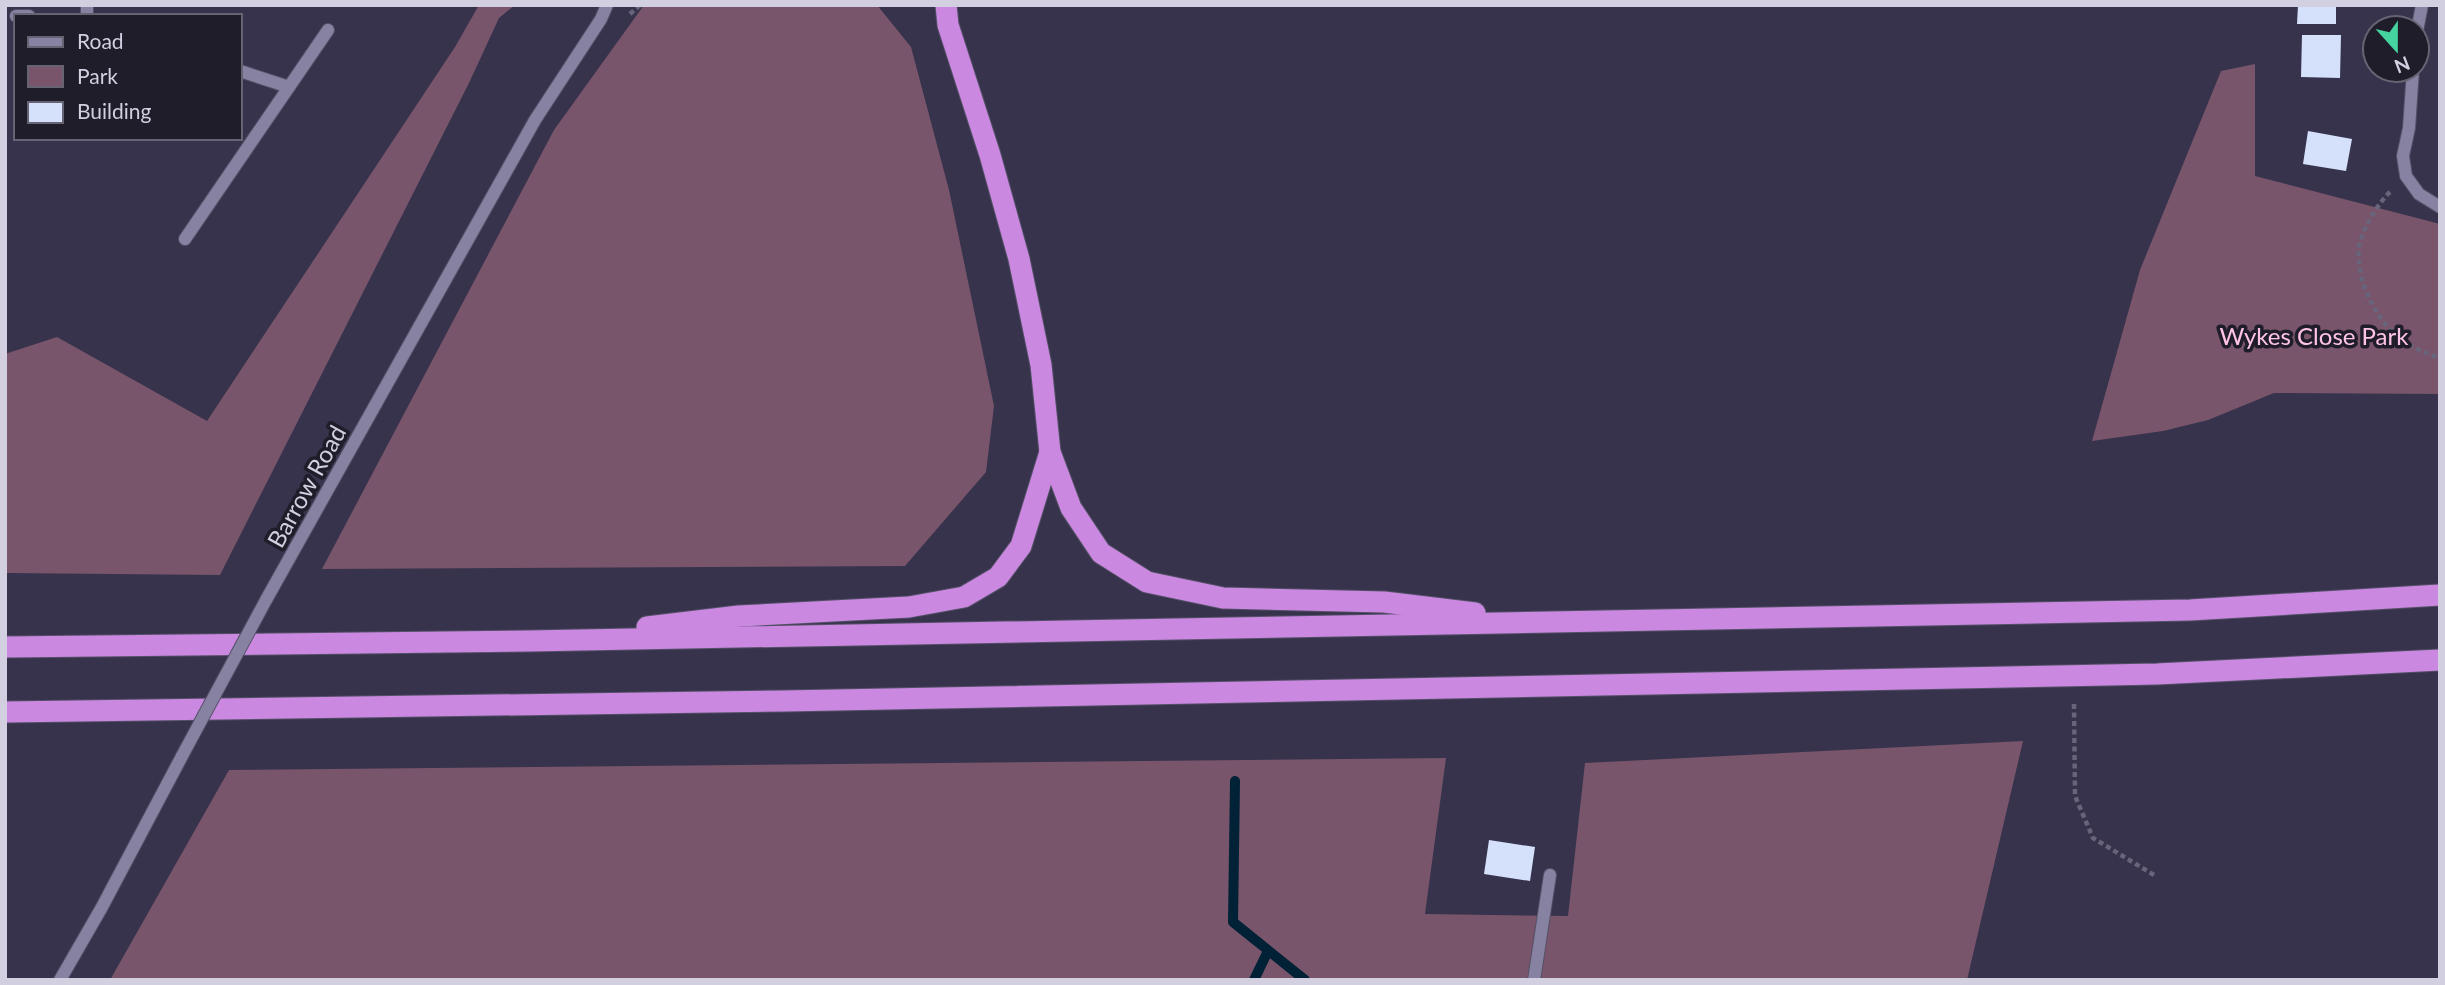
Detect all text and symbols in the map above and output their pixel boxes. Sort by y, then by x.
legend [14,14,242,140]
north arrow [2361,14,2431,84]
text: Road [77,28,124,53]
text: N [2391,52,2413,79]
text: Park [77,63,118,88]
text: Building [77,98,152,123]
park label: Wykes Close Park [2220,321,2409,350]
street label: Barrow Road [260,420,352,552]

